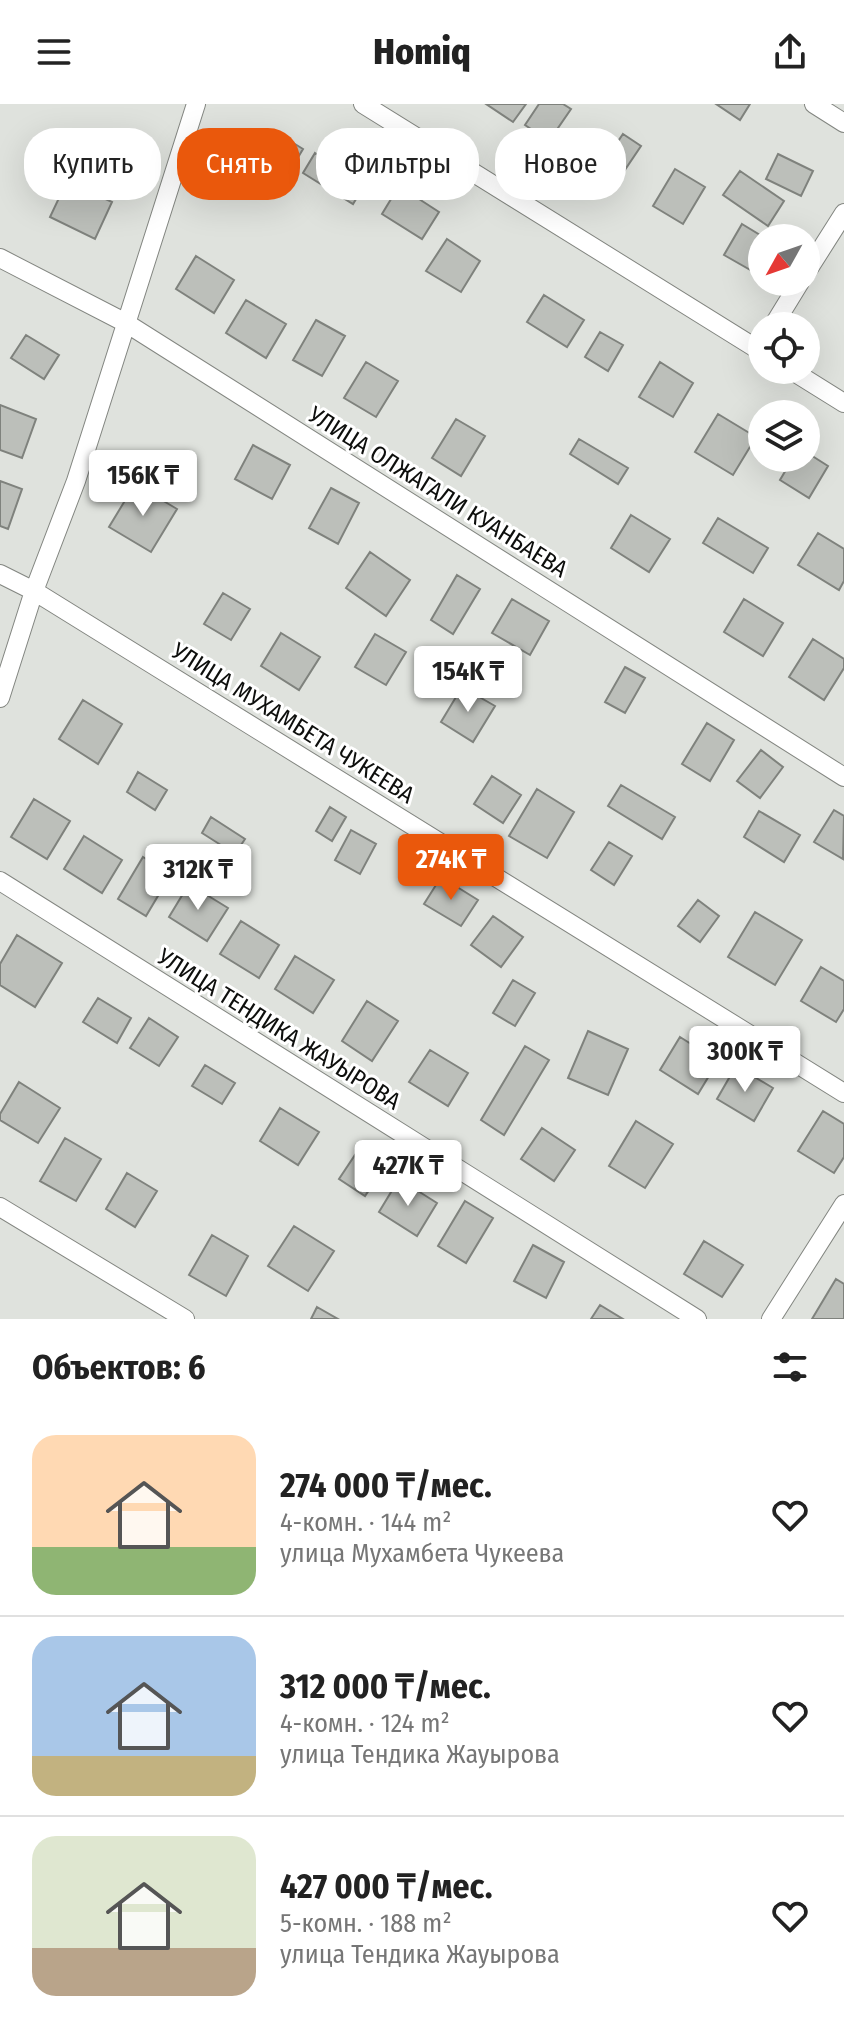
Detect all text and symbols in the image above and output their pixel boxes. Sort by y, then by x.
icon: menu [32,30,76,74]
text: Homiq [373,30,471,74]
icon: share [768,30,812,74]
chip: Купить [24,128,161,200]
chip: Снять [177,128,300,200]
chip: Фильтры [316,128,479,200]
chip: Новое [495,128,626,200]
north arrow [748,224,820,296]
map controls [748,224,820,472]
button: locate [748,312,820,384]
street label: УЛИЦА ОЛЖАГАЛИ КУАНБАЕВА [302,400,573,584]
button: layers [748,400,820,472]
pin: 156K ₸ [78,450,208,518]
text: 156K ₸ [107,460,179,491]
street label: УЛИЦА МУХАМБЕТА ЧУКЕЕВА [166,636,420,809]
pin: 154K ₸ [403,646,533,714]
text: 154K ₸ [432,656,504,687]
pin: 274K ₸ [386,834,516,902]
pin: 312K ₸ [133,844,263,912]
text: 274K ₸ [416,844,486,875]
text: 312K ₸ [163,854,233,885]
street label: УЛИЦА ТЕНДИКА ЖАУЫРОВА [151,942,406,1116]
pin: 300K ₸ [680,1026,810,1094]
text: 300K ₸ [707,1036,783,1067]
pin: 427K ₸ [343,1140,473,1208]
text: 427K ₸ [373,1150,443,1181]
icon: filters [768,1345,812,1389]
text: Объектов: 6 [32,1347,206,1388]
text: 274 000 ₸/мес. [280,1465,492,1506]
icon: home [96,1467,192,1563]
icon: heart [768,1493,812,1537]
text: 4-комн. · 144 m² [280,1507,451,1538]
text: улица Мухамбета Чукеева [280,1538,564,1569]
text: 312 000 ₸/мес. [280,1666,491,1707]
icon: home [96,1668,192,1764]
icon: heart [768,1694,812,1738]
text: 4-комн. · 124 m² [280,1708,450,1739]
text: улица Тендика Жауырова [280,1739,560,1770]
text: 427 000 ₸/мес. [280,1866,493,1907]
icon: home [96,1868,192,1964]
icon: heart [768,1894,812,1938]
text: 5-комн. · 188 m² [280,1908,452,1939]
text: улица Тендика Жауырова [280,1939,560,1970]

